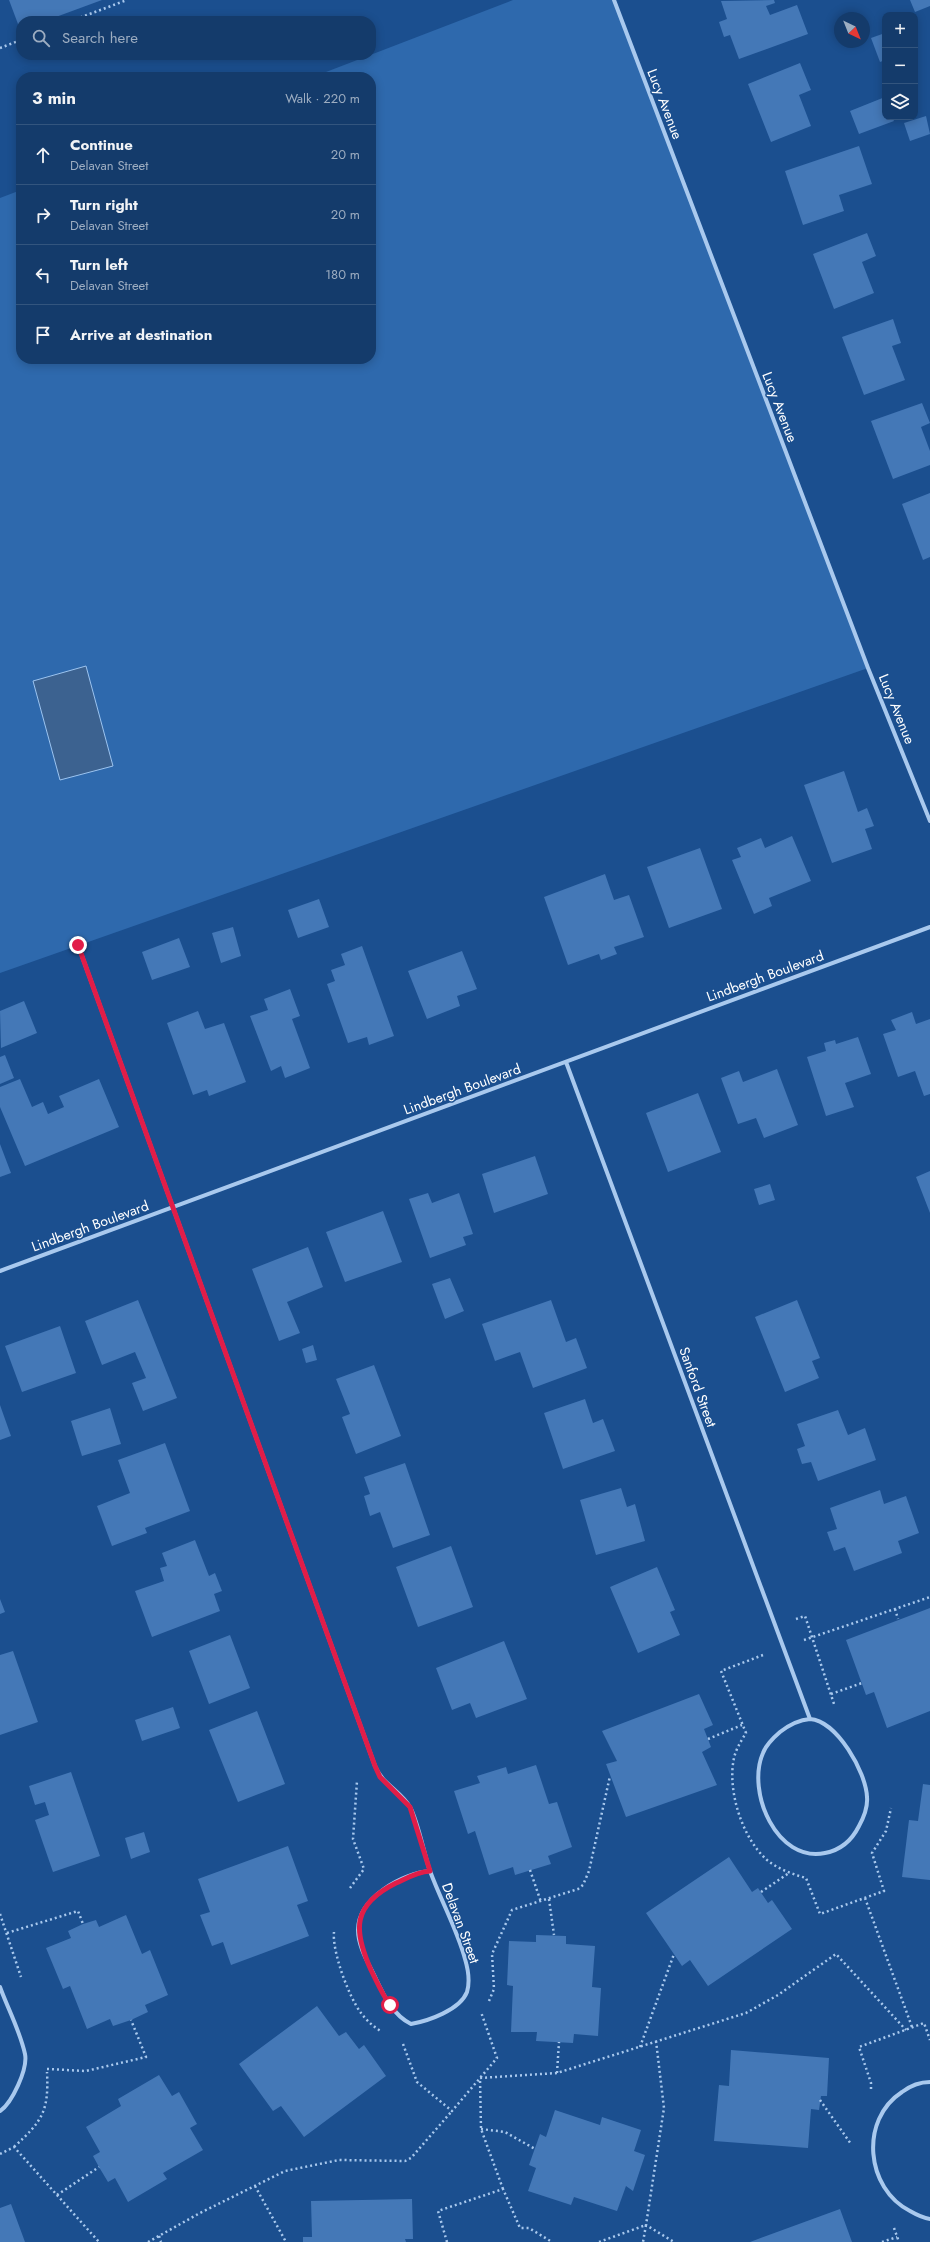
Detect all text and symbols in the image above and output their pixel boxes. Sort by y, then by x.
north arrow [834,12,870,48]
map controls [882,12,918,120]
button: + [882,12,918,48]
search box [16,16,376,60]
icon: search [30,27,52,49]
text: Search here [62,27,138,49]
button: − [882,48,918,84]
street label: Lucy Avenue [642,66,688,142]
button: layers [882,84,918,120]
text: 3 min [32,86,76,110]
text: Walk · 220 m [285,89,360,108]
text: Continue [70,134,133,156]
icon: ahead [32,144,54,166]
text: 20 m [331,145,360,164]
text: Delavan Street [70,156,148,175]
text: Turn right [70,194,138,216]
icon: right [32,204,54,226]
text: 20 m [331,205,360,224]
text: Delavan Street [70,216,148,235]
text: Turn left [70,254,128,276]
icon: left [32,264,54,286]
text: 180 m [325,265,360,284]
text: Delavan Street [70,276,148,295]
icon: arrive [32,324,54,346]
text: Arrive at destination [70,324,212,346]
street label: Lucy Avenue [757,369,803,445]
street label: Lucy Avenue [874,671,920,747]
route end [69,936,87,954]
street label: Lindbergh Boulevard [704,946,826,1006]
street label: Lindbergh Boulevard [401,1059,523,1119]
street label: Lindbergh Boulevard [29,1196,151,1256]
street label: Sanford Street [674,1344,722,1430]
street label: Delavan Street [437,1880,485,1967]
route start [381,1996,399,2014]

